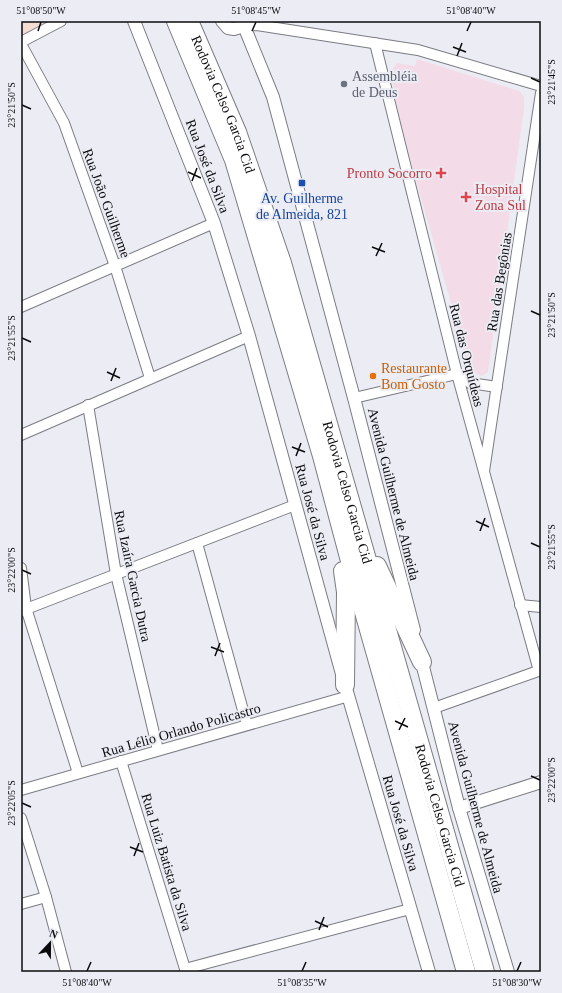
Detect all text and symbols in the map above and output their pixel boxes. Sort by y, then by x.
text: 51°08'50"W [16,5,66,16]
text: 51°08'45"W [231,5,281,16]
text: 51°08'40"W [446,5,496,16]
street label: Rodovia Celso Garcia Cid [188,33,258,175]
text: 23°21'45"S [546,59,557,105]
place label: Assembléia de Deus [352,69,418,100]
marker: Assembléia de Deus [339,79,349,89]
text: 23°21'50"S [6,82,17,128]
street label: Rua José da Silva [183,117,233,216]
street label: Rua João Guilherme [80,147,133,260]
place label: Pronto Socorro [347,166,432,181]
marker: Pronto Socorro [435,167,447,179]
marker: Av. Guilherme de Almeida, 821 [297,178,307,188]
place label: Hospital Zona Sul [475,182,526,213]
place label: Av. Guilherme de Almeida, 821 [256,191,348,222]
marker: Hospital Zona Sul [460,191,472,203]
street label: Rua das Begônias [484,231,515,333]
text: 23°21'50"S [546,292,557,338]
street label: Rua das Orquídeas [446,302,487,408]
text: 23°21'55"S [6,315,17,361]
place label: Restaurante Bom Gosto [381,361,447,392]
marker: Restaurante Bom Gosto [368,371,378,381]
street label: Avenida Guilherme de Almeida [365,406,422,583]
street label: Rodovia Celso Garcia Cid [320,420,375,565]
street label: Rua José da Silva [292,462,333,563]
street label: Rua Izaíra Garcia Dutra [111,509,154,644]
text: 23°21'55"S [546,524,557,570]
text: 23°22'00"S [6,547,17,593]
street label: Rua Lélio Orlando Policastro [100,701,262,760]
street label: Avenida Guilherme de Almeida [445,720,506,896]
street label: Rodovia Celso Garcia Cid [412,743,467,888]
text: 23°22'00"S [546,757,557,803]
street label: Rua José da Silva [380,773,422,874]
text: 23°22'05"S [6,780,17,826]
street label: Rua Luiz Batista da Silva [138,792,195,934]
north arrow [30,923,70,963]
text: N [48,927,60,941]
text: 51°08'40"W [62,977,112,988]
text: 51°08'35"W [277,977,327,988]
text: 51°08'30"W [492,977,542,988]

